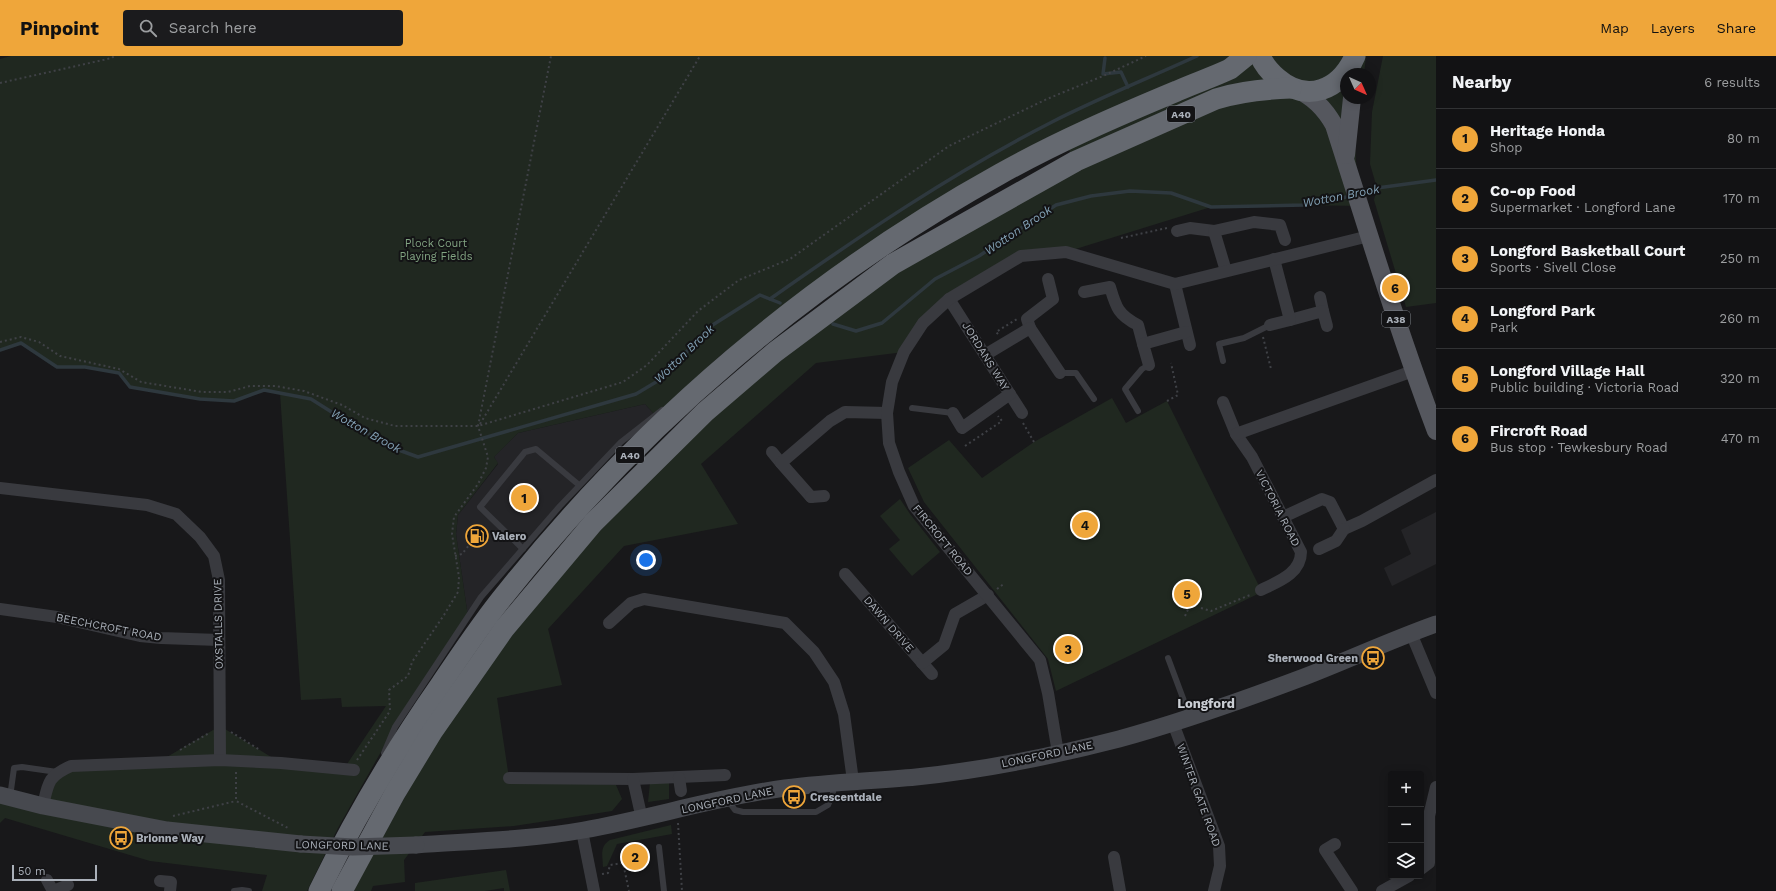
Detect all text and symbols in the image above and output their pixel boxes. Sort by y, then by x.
search box [123,10,403,46]
text: Pinpoint [20,17,99,40]
icon: search [137,17,159,39]
text: Search here [169,19,257,37]
text: Map [1600,20,1629,36]
text: Layers [1651,20,1695,36]
text: Share [1717,20,1756,36]
north arrow [1340,68,1376,104]
text: Nearby [1452,72,1511,92]
text: 6 results [1704,75,1760,90]
road number: A40 [1167,106,1195,122]
text: Heritage Honda [1490,122,1605,140]
text: 1 [1462,131,1468,146]
text: 80 m [1727,131,1760,146]
text: Shop [1490,140,1522,155]
water label: Wotton Brook [1301,182,1381,210]
text: Co-op Food [1490,182,1576,200]
text: 2 [1461,191,1469,206]
text: 170 m [1723,191,1760,206]
text: Supermarket · Longford Lane [1490,200,1675,215]
water label: Wotton Brook [982,202,1055,258]
park label: Plock Court Playing Fields [399,237,473,263]
text: Longford Basketball Court [1490,242,1685,260]
text: 3 [1461,251,1469,266]
text: 250 m [1720,251,1760,266]
text: Sports · Sivell Close [1490,260,1616,275]
pin: 6 [1382,273,1408,303]
text: Longford Park [1490,302,1595,320]
road number: A38 [1382,311,1410,327]
text: 4 [1461,311,1469,326]
text: 260 m [1720,311,1760,326]
street label: JORDANS WAY [959,320,1012,394]
text: Park [1490,320,1518,335]
water label: Wotton Brook [651,322,717,386]
text: Longford Village Hall [1490,362,1645,380]
text: 5 [1461,371,1469,386]
text: 320 m [1720,371,1760,386]
text: Public building · Victoria Road [1490,380,1679,395]
water label: Wotton Brook [328,406,404,456]
text: Fircroft Road [1490,422,1587,440]
text: 6 [1461,431,1469,446]
text: 470 m [1721,431,1760,446]
text: Bus stop · Tewkesbury Road [1490,440,1668,455]
road number: A40 [616,447,644,463]
street label: VICTORIA ROAD [1253,468,1302,549]
pin: 1 [511,483,537,513]
street label: FIRCROFT ROAD [910,502,975,578]
pin: 4 [1072,510,1098,540]
fuel station icon: Valero [464,523,490,549]
place label: Valero [492,530,527,543]
your location [636,550,656,570]
street label: OXSTALLS DRIVE [211,579,226,669]
pin: 5 [1174,579,1200,609]
street label: DAWN DRIVE [861,594,916,655]
street label: BEECHCROFT ROAD [55,611,163,644]
pin: 3 [1055,634,1081,664]
bus stop icon: Sherwood Green [1360,645,1386,671]
place label: Sherwood Green [1268,652,1358,665]
district label: Longford [1177,696,1235,711]
street label: LONGFORD LANE [1000,738,1094,771]
street label: WINTER GATE ROAD [1174,742,1223,849]
map controls [1388,771,1424,879]
button: + [1388,771,1424,807]
street label: LONGFORD LANE [680,784,774,817]
bus stop icon: Crescentdale [781,784,807,810]
place label: Crescentdale [810,791,882,804]
button: − [1388,807,1424,843]
bus stop icon: Brionne Way [108,825,134,851]
place label: Brionne Way [136,832,205,845]
street label: LONGFORD LANE [295,838,389,853]
pin: 2 [622,842,648,872]
button: layers [1388,843,1424,879]
scale bar [12,863,97,882]
text: 50 m [18,865,45,878]

